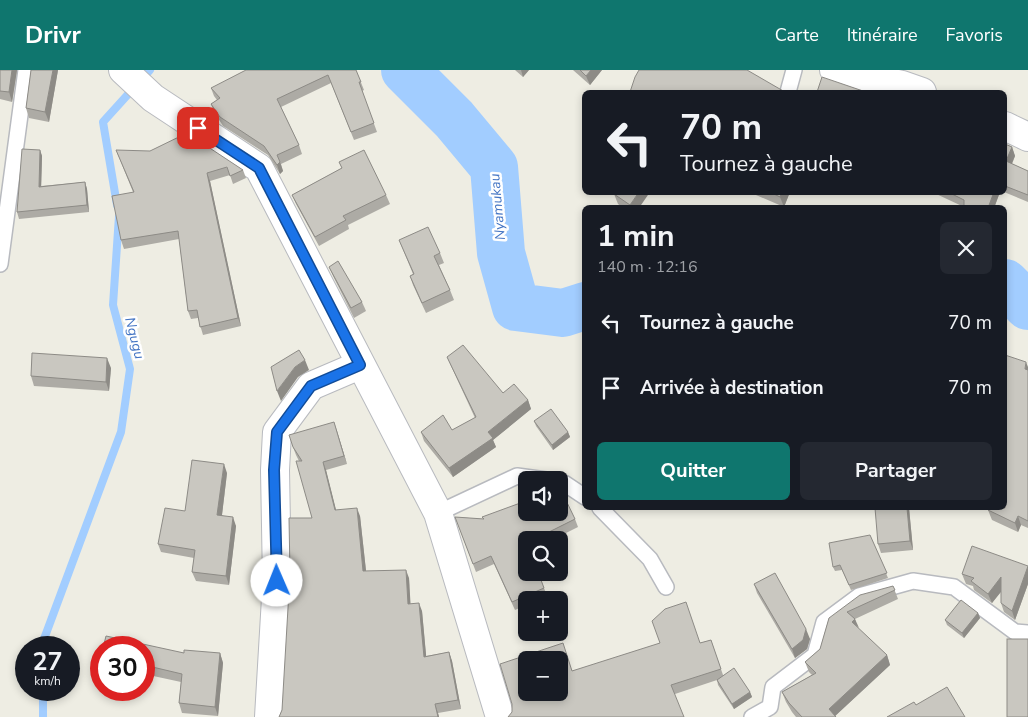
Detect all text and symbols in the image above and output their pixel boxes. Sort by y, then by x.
text: Drivr [25,19,81,51]
text: Carte [775,23,819,47]
text: Itinéraire [847,23,918,47]
text: Favoris [946,23,1003,47]
text: 70 m [680,104,762,151]
pin [177,107,219,149]
icon: left [597,110,662,175]
icon: arrive [184,114,212,142]
text: Tournez à gauche [680,149,853,179]
water label: Nyamukau [485,173,510,241]
text: 1 min [597,216,675,257]
button: close [940,222,992,274]
text: 140 m · 12:16 [597,256,698,278]
icon: left [597,309,625,337]
text: Tournez à gauche [640,310,794,336]
text: 70 m [948,310,992,336]
water label: Ngugu [120,315,149,361]
icon: arrive [597,374,625,402]
text: Arrivée à destination [640,375,824,401]
text: 70 m [948,375,992,401]
button: Quitter [597,442,790,500]
button: Partager [800,442,992,500]
map controls [518,471,568,701]
button: sound [518,471,568,521]
button: search [518,531,568,581]
position arrow [250,554,302,606]
button: + [518,591,568,641]
speed limit sign: 30 [90,636,155,701]
text: 27 [32,645,63,679]
button: − [518,651,568,701]
text: km/h [34,673,61,689]

